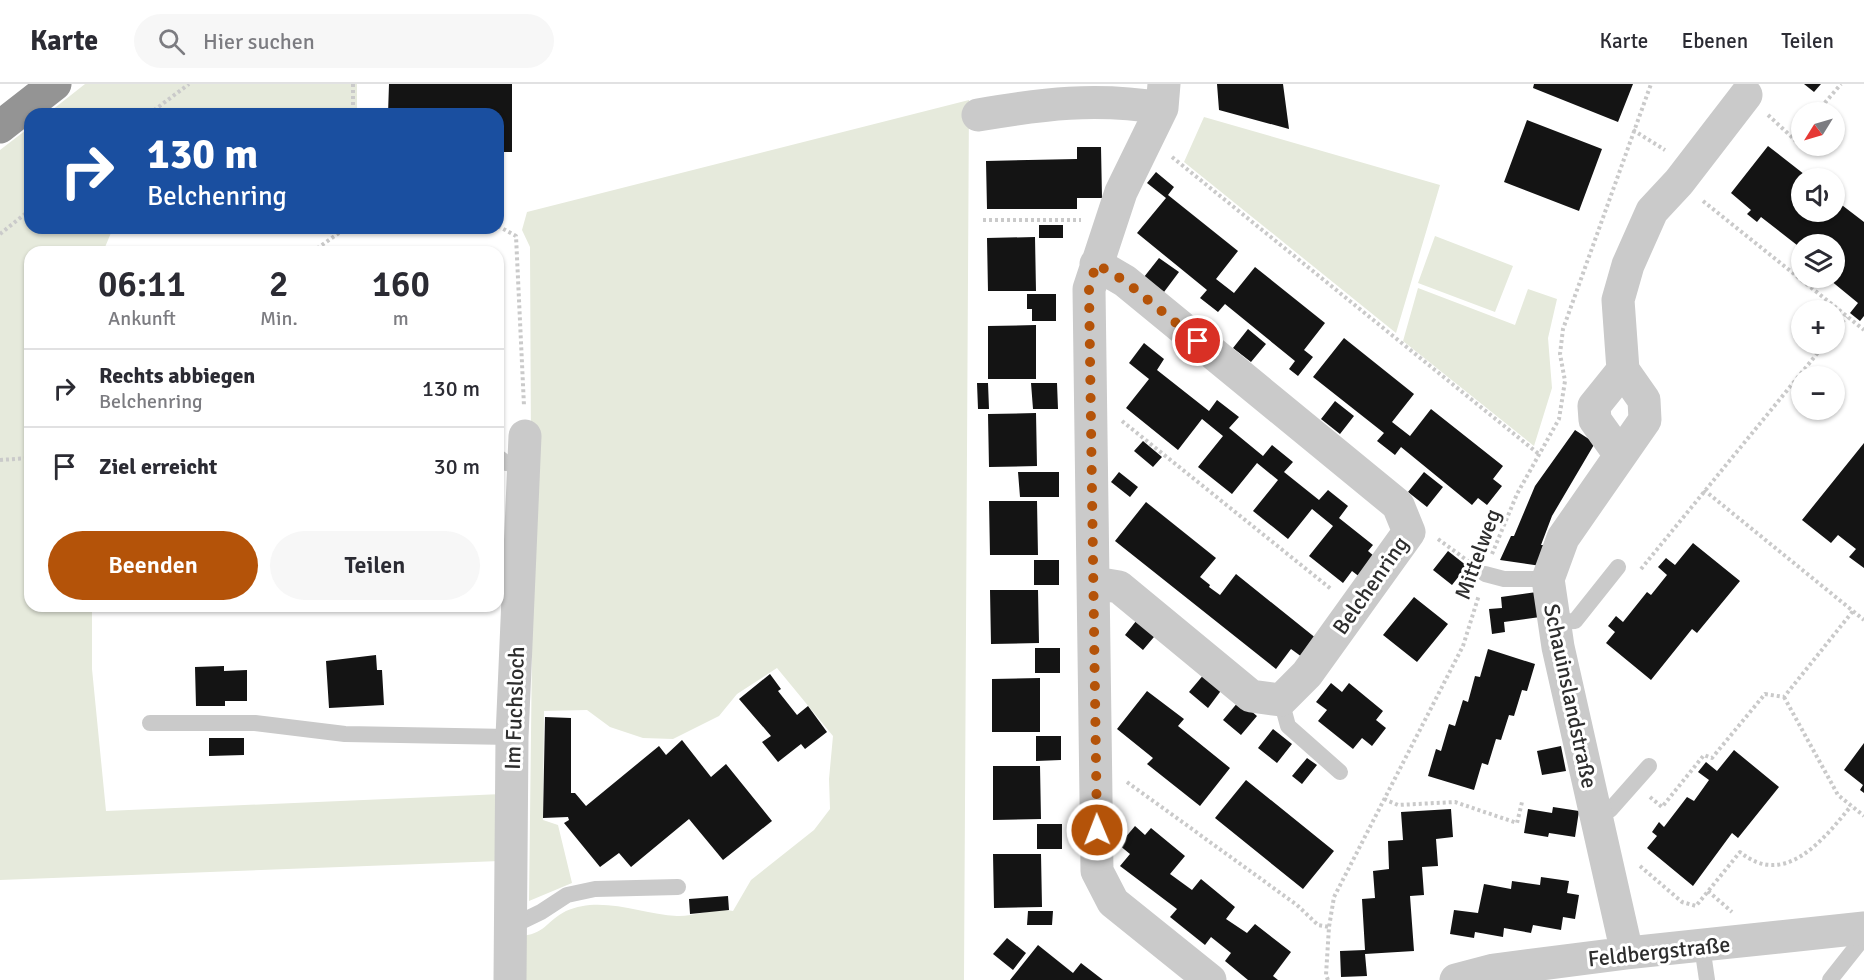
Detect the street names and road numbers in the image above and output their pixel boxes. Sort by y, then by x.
street label: Mittelweg [1449,505,1506,603]
street label: Belchenring [1327,531,1414,640]
street label: Schauinslandstraße [1538,601,1603,791]
street label: Im Fuchsloch [499,646,530,770]
street label: Feldbergstraße [1586,931,1732,972]

